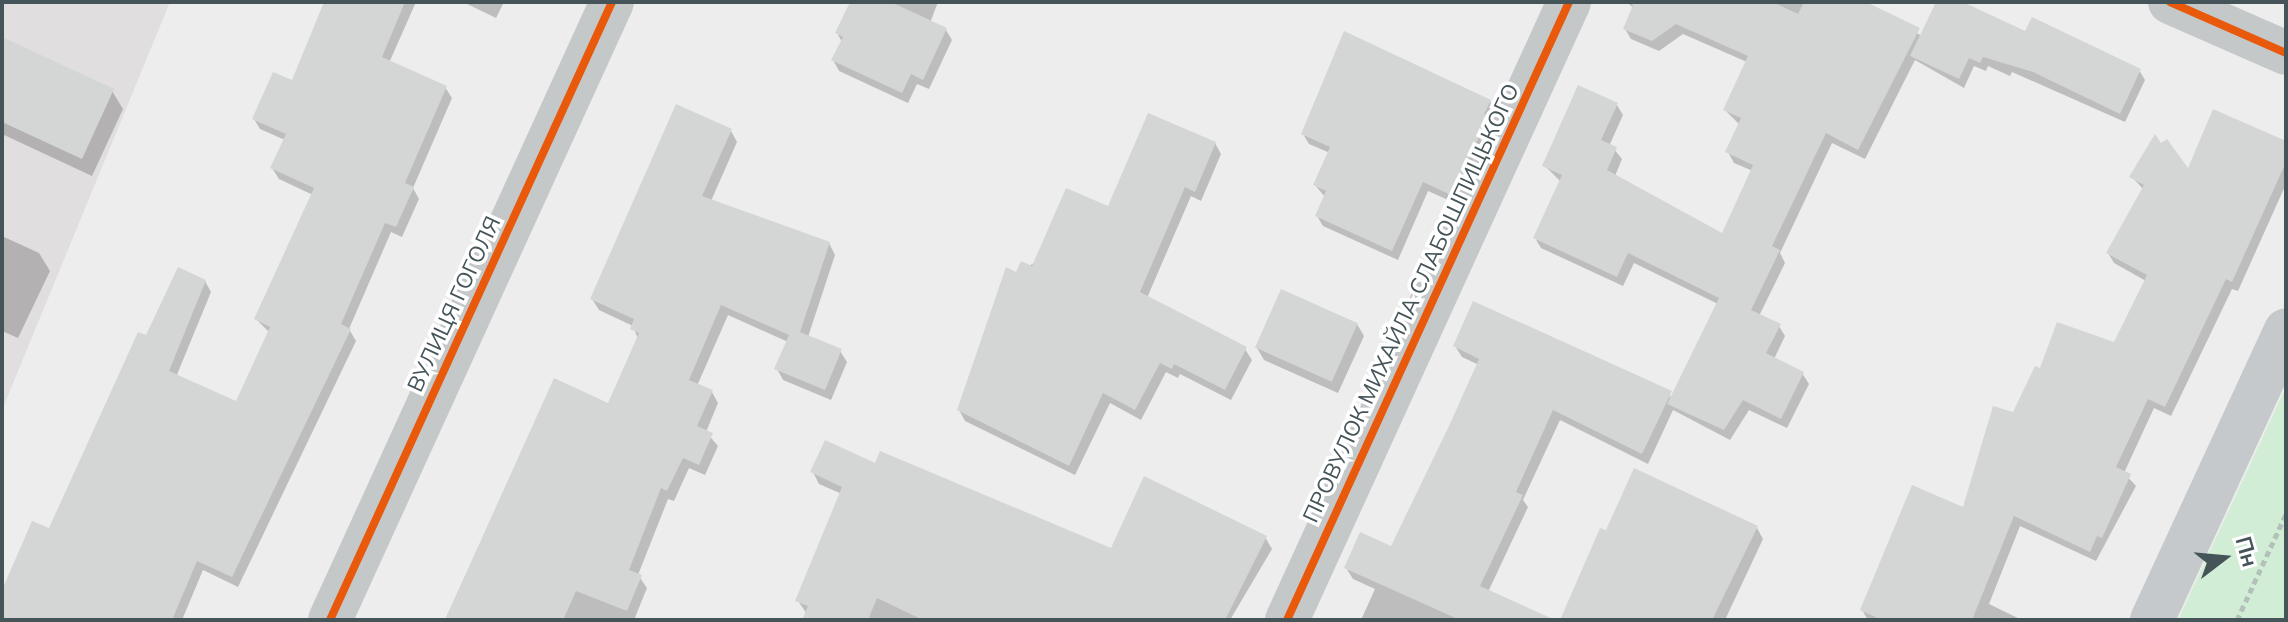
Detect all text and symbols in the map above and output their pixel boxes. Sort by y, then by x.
street label: ПРОВУЛОК МИХАЙЛА СЛАБОШПИЦЬКОГО [1297,79,1525,527]
street label: ВУЛИЦЯ ГОГОЛЯ [402,212,506,396]
north arrow [2184,518,2264,598]
text: Пн [2229,533,2265,570]

